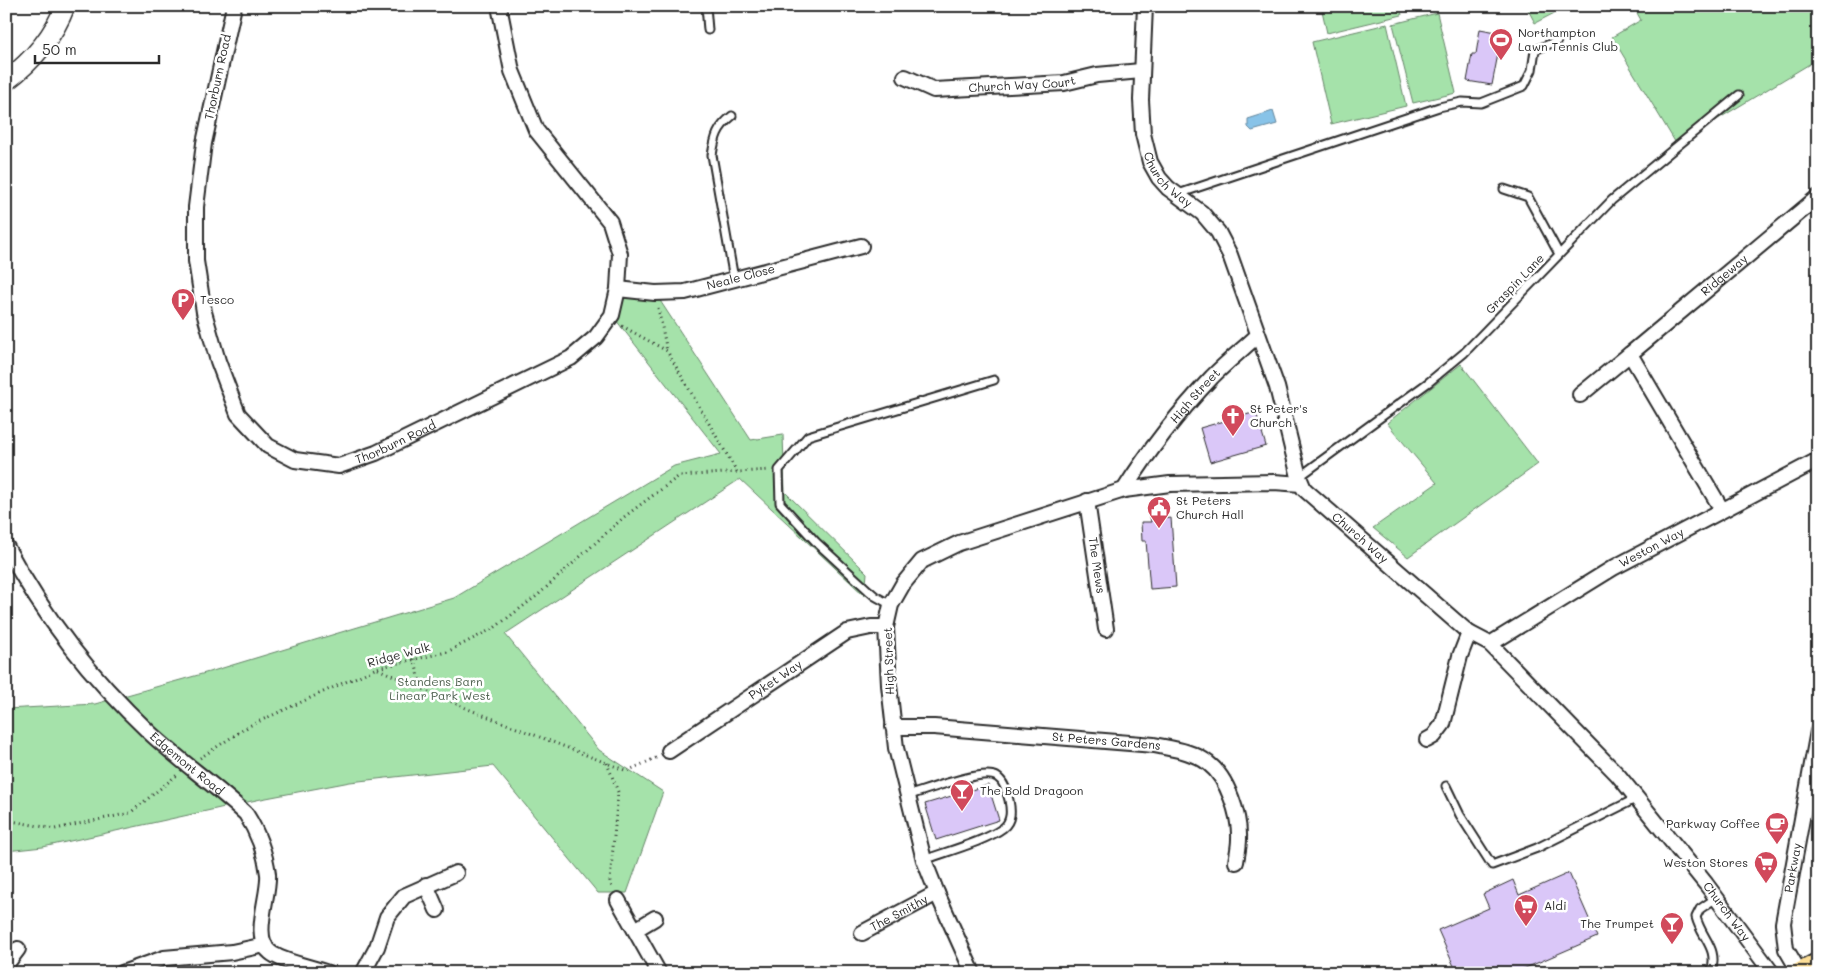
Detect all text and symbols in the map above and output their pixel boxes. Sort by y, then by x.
place label: Northampton Lawn Tennis Club [1518,24,1618,54]
sports icon: Northampton Lawn Tennis Club [1488,27,1514,61]
scale bar [35,32,159,64]
street label: Thorburn Road [200,32,234,121]
text: 50 m [42,39,77,59]
street label: Church Way Court [968,71,1077,95]
street label: Church Way [1141,150,1196,210]
street label: Graspin Lane [1482,250,1547,317]
street label: Ridgeway [1697,250,1750,299]
street label: Neale Close [705,260,777,293]
parking icon: Tesco [170,287,196,321]
place label: Tesco [200,291,234,307]
street label: High Street [1166,364,1223,426]
place label: St Peter's Church [1250,400,1308,430]
church icon: St Peter's Church [1220,403,1246,437]
street label: Thorburn Road [353,416,439,467]
place label: St Peters Church Hall [1176,492,1244,522]
public building icon: St Peters Church Hall [1146,495,1172,529]
street label: Church Way [1329,508,1392,566]
street label: Weston Way [1616,523,1686,571]
street label: The Mews [1085,536,1110,595]
street label: High Street [879,627,897,695]
street label: Ridge Walk [365,638,432,670]
street label: Pyket Way [745,655,805,703]
park label: Standens Barn Linear Park West [389,673,491,703]
street label: Edgemont Road [147,728,228,798]
street label: St Peters Gardens [1051,728,1163,753]
bar icon: The Bold Dragoon [949,778,975,812]
place label: The Bold Dragoon [980,782,1083,798]
cafe icon: Parkway Coffee [1764,811,1790,845]
place label: Parkway Coffee [1666,815,1760,831]
street label: Parkway [1780,842,1804,894]
supermarket icon: Weston Stores [1753,850,1779,884]
place label: Weston Stores [1663,854,1748,870]
street label: Church Way [1700,878,1755,944]
street label: The Smithy [867,890,930,934]
supermarket icon: Aldi [1513,893,1539,927]
place label: Aldi [1544,897,1567,913]
bar icon: The Trumpet [1659,911,1685,945]
place label: The Trumpet [1580,915,1654,931]

